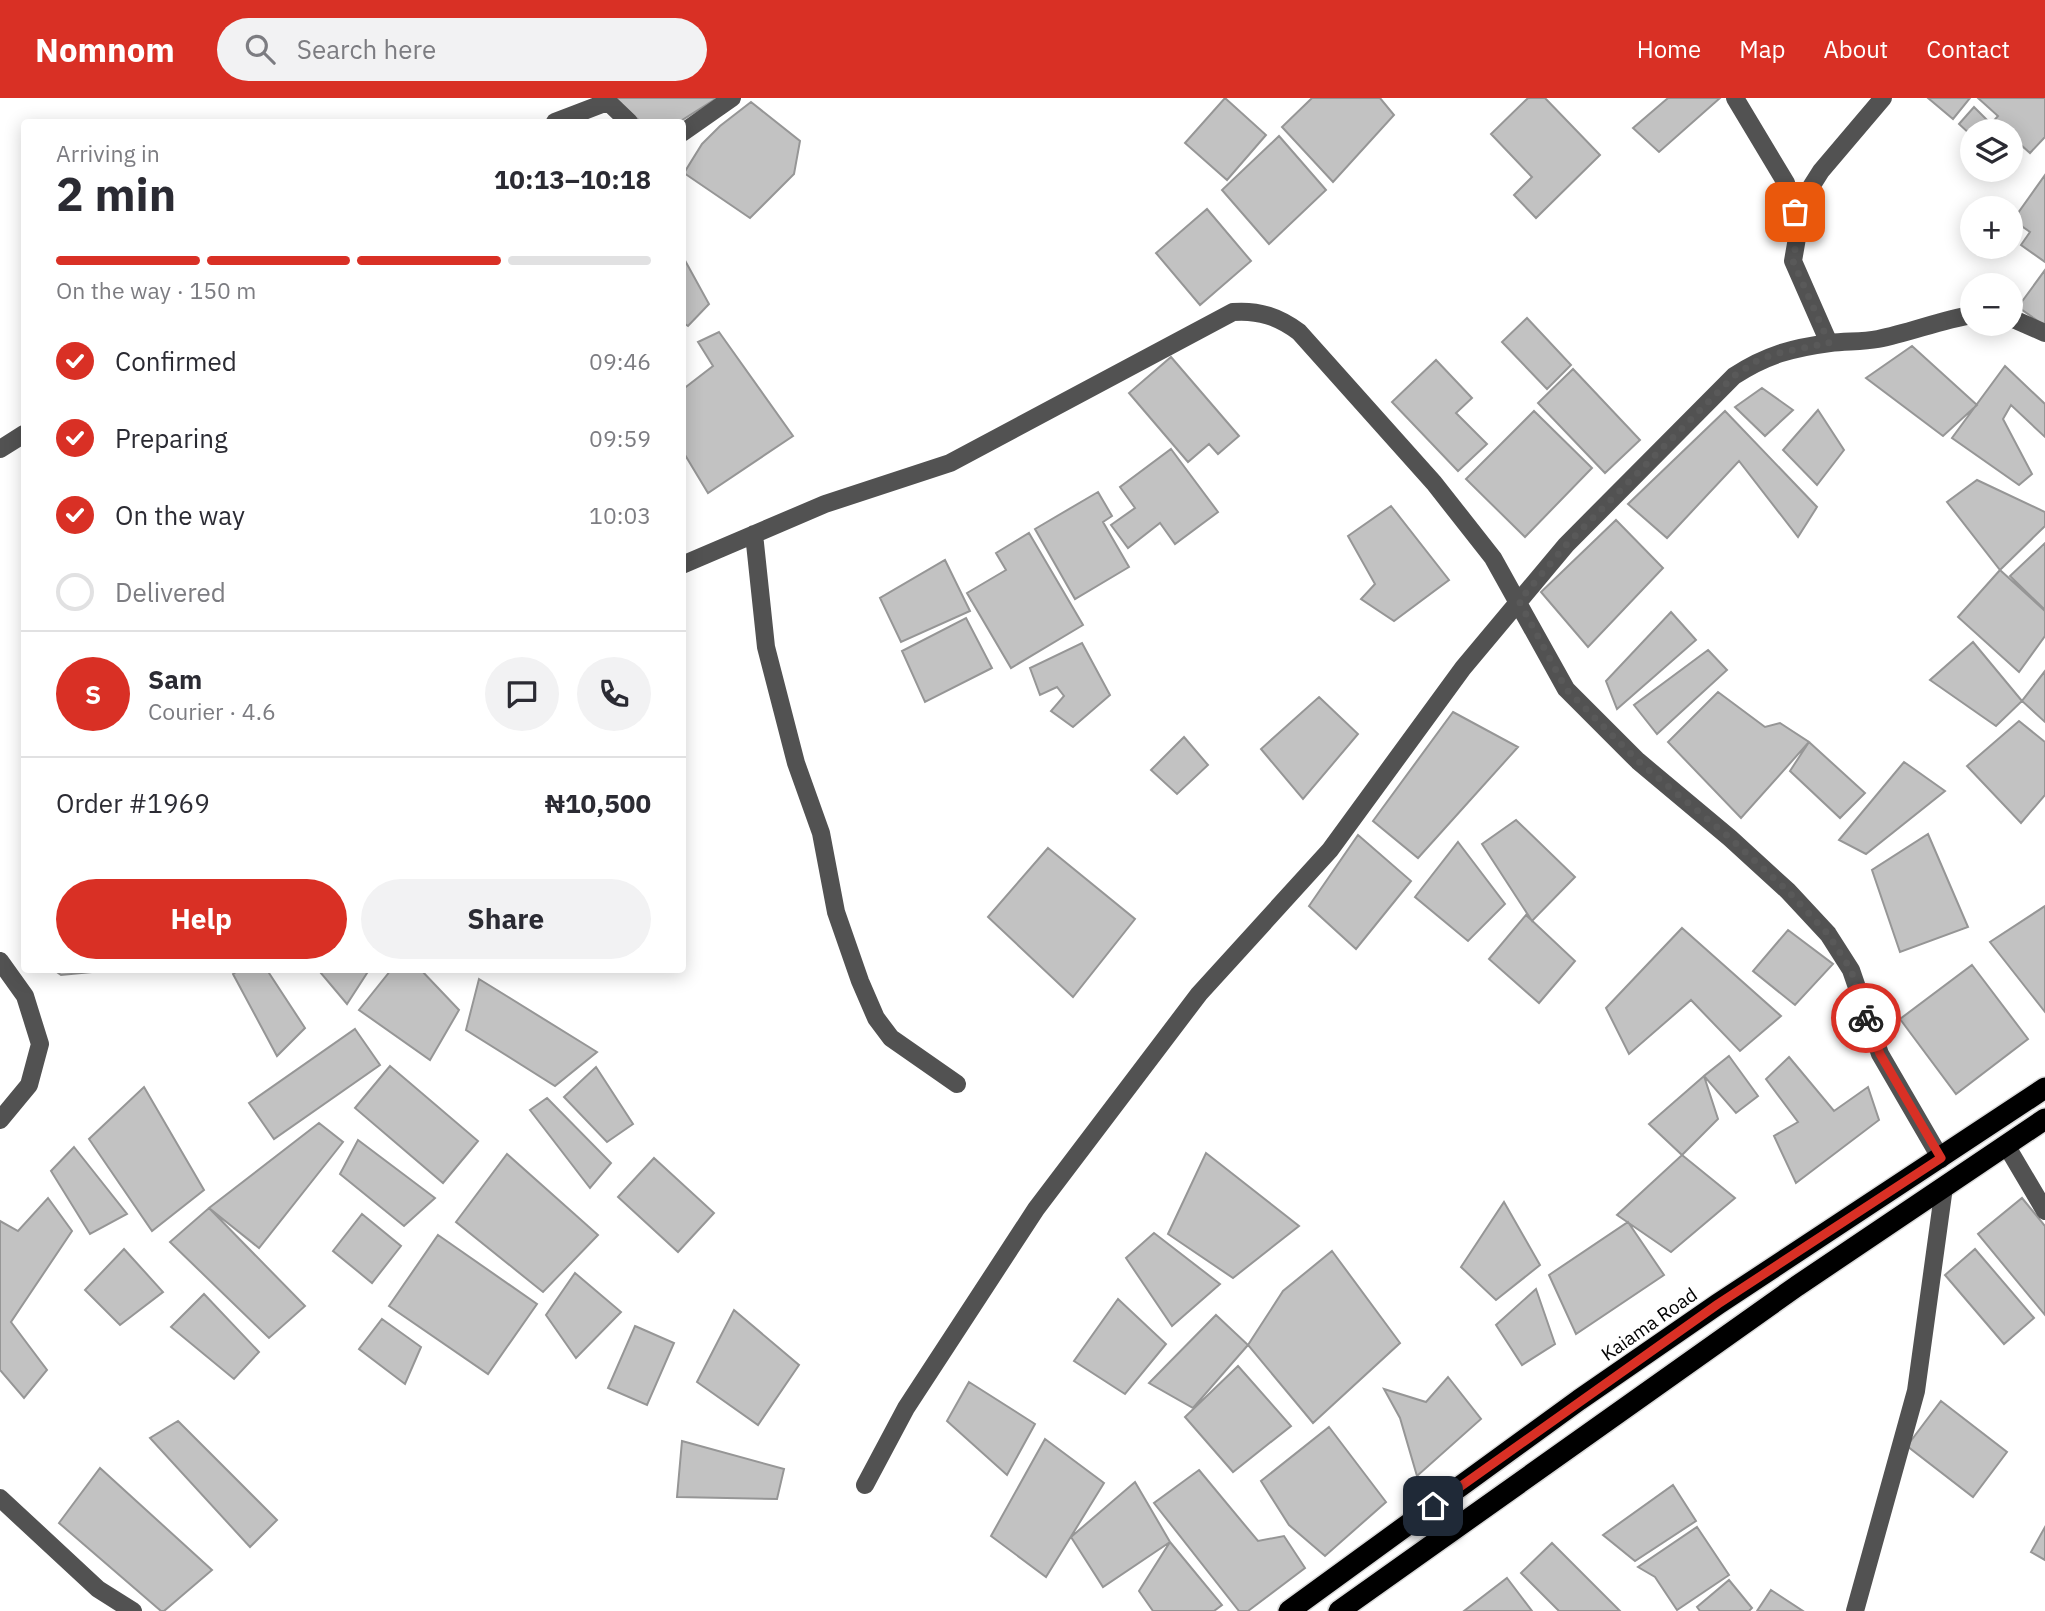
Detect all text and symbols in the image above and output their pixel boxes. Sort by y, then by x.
search box [217,18,707,81]
text: Nomnom [35,28,175,71]
icon: search [241,30,279,68]
text: Search here [297,32,436,66]
text: Home [1637,33,1701,65]
text: Map [1739,33,1785,65]
text: About [1823,33,1888,65]
text: Contact [1926,33,2010,65]
map controls [1960,119,2023,336]
button: layers [1960,119,2023,182]
text: Arriving in [56,138,160,168]
text: 10:13–10:18 [494,162,651,196]
text: 2 min [56,164,176,224]
pin [1765,182,1825,242]
icon: bag [1776,193,1814,231]
button: + [1960,196,2023,259]
button: − [1960,273,2023,336]
text: On the way · 150 m [56,275,256,305]
icon: check [56,342,94,380]
text: Confirmed [115,344,237,378]
text: 09:46 [589,346,651,376]
icon: check [56,419,94,457]
text: Preparing [115,421,228,455]
text: 09:59 [589,423,651,453]
icon: check [56,496,94,534]
text: On the way [115,498,245,532]
text: 10:03 [589,500,651,530]
text: Delivered [115,575,226,609]
button: chat [485,657,559,731]
button: phone [577,657,651,731]
text: Sam [148,662,202,696]
text: S [85,677,101,711]
text: Courier · 4.6 [148,696,276,726]
text: Order #1969 [56,786,210,820]
text: ₦10,500 [545,786,651,820]
button: Help [56,879,347,959]
button: Share [361,879,651,959]
courier [1831,983,1901,1053]
icon: bike [1847,999,1885,1037]
street label: Kaiama Road [1596,1282,1702,1366]
pin [1403,1476,1463,1536]
icon: home [1414,1487,1452,1525]

